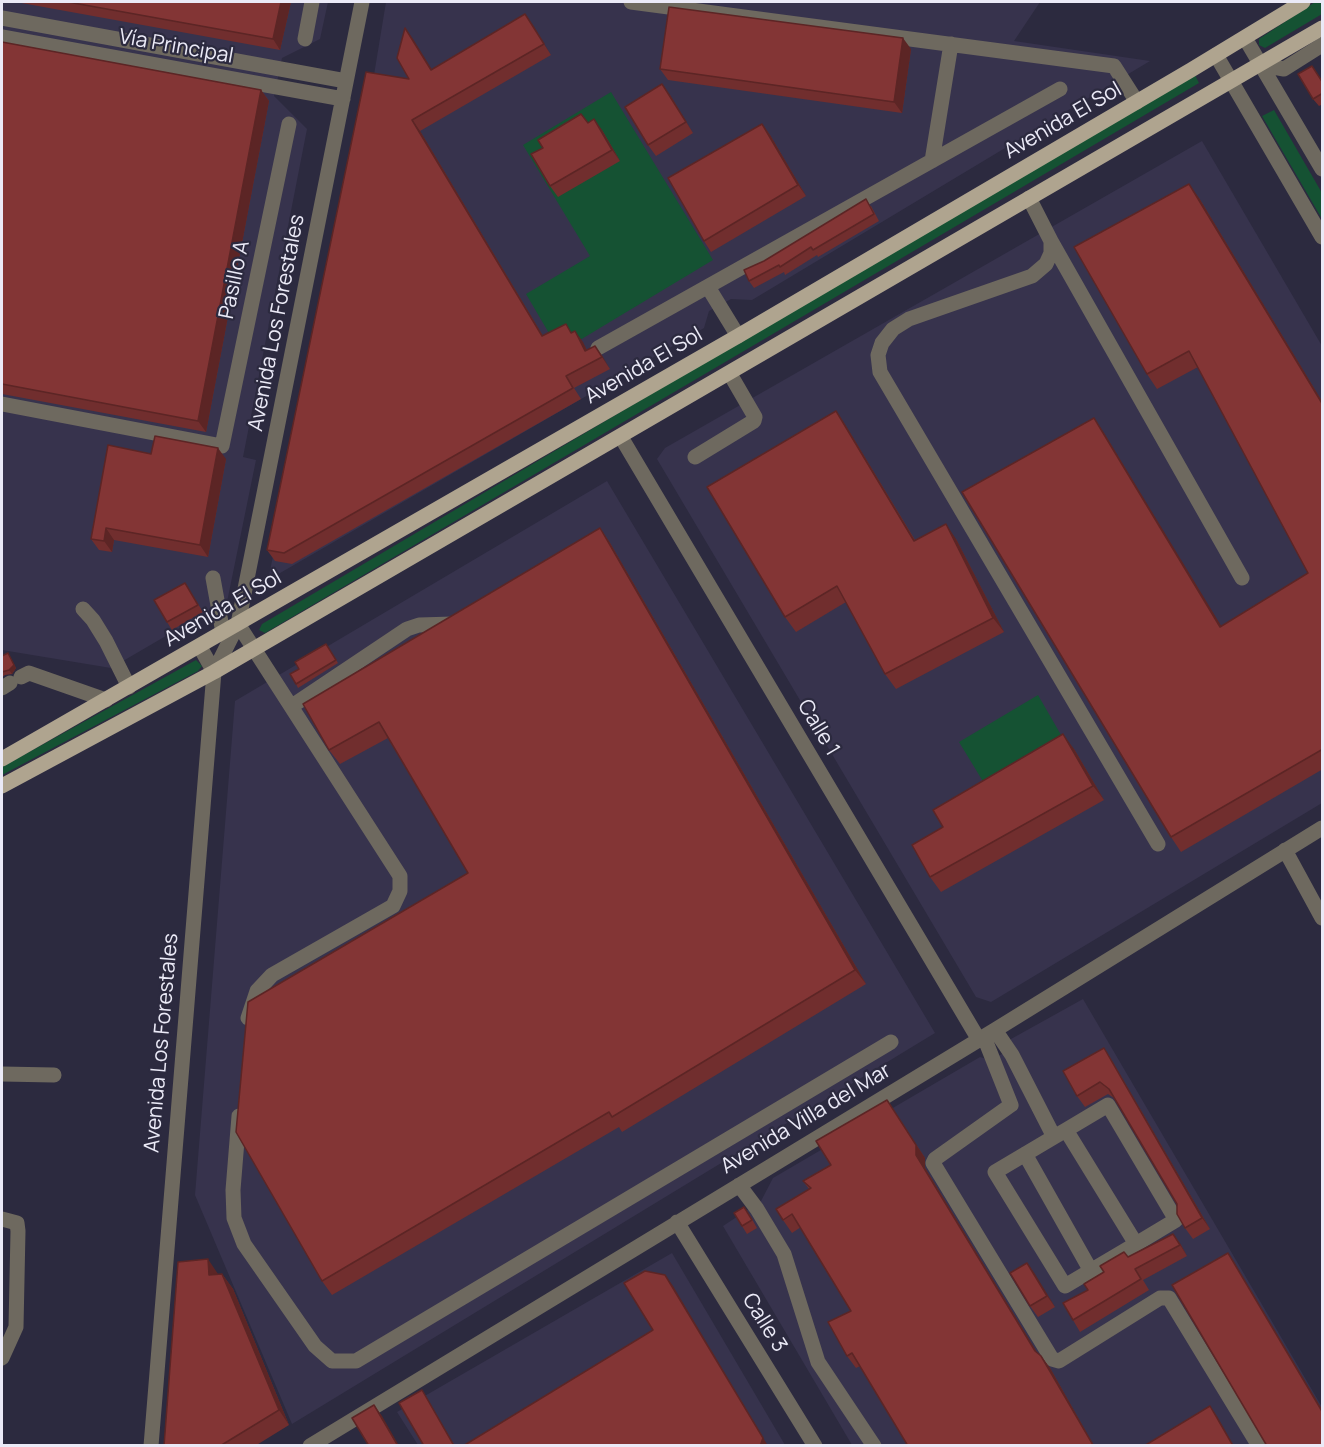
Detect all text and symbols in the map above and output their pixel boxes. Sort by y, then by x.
street label: Vía Principal [117,25,235,69]
street label: Avenida El Sol [1000,77,1126,165]
street label: Avenida Los Forestales [244,213,310,433]
street label: Pasillo A [214,238,256,322]
street label: Avenida El Sol [581,322,707,410]
street label: Avenida El Sol [160,565,286,653]
street label: Calle 1 [791,695,845,761]
street label: Avenida Los Forestales [140,932,184,1154]
street label: Avenida Villa del Mar [716,1058,896,1180]
street label: Calle 3 [736,1289,792,1357]

